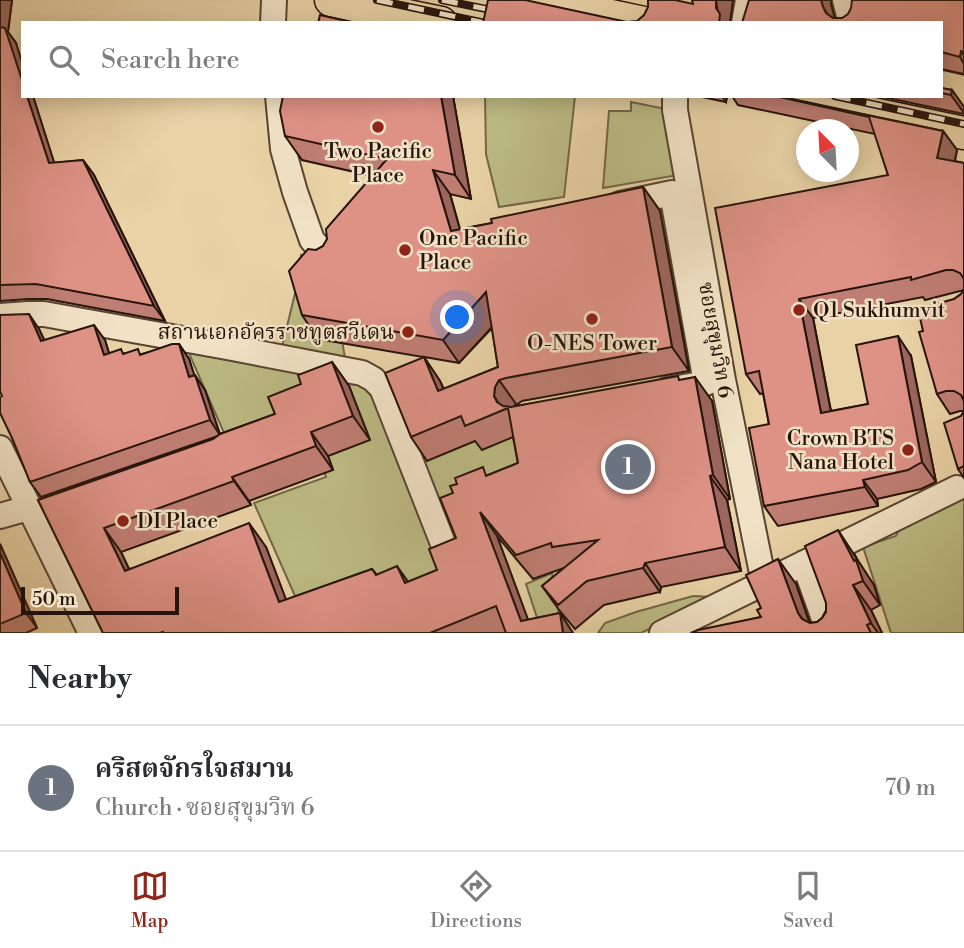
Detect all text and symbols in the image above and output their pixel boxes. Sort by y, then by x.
search box [21,21,943,98]
icon: search [45,41,83,79]
text: Search here [101,44,240,76]
marker: Two Pacific Place [370,119,386,135]
north arrow [796,119,859,182]
place label: Two Pacific Place [324,139,432,189]
place label: One Pacific Place [419,226,528,276]
marker: One Pacific Place [397,242,413,258]
street label: ซอยสุขุมวิท 6 [692,280,738,401]
place label: Q1 Sukhumvit [813,298,946,324]
your location [440,300,474,334]
marker: Q1 Sukhumvit [791,302,807,318]
marker: O-NES Tower [584,311,600,327]
place label: สถานเอกอัครราชทูตสวีเดน [158,320,394,346]
marker: สถานเอกอัครราชทูตสวีเดน [400,324,416,340]
place label: O-NES Tower [527,331,657,357]
place label: Crown BTS Nana Hotel [787,426,894,476]
pin: 1 [605,441,651,493]
marker: Crown BTS Nana Hotel [900,442,916,458]
place label: DI Place [137,509,218,535]
marker: DI Place [115,513,131,529]
scale bar [21,584,178,616]
text: 50 m [32,587,76,611]
text: Nearby [28,660,132,698]
text: คริสตจักรใจสมาน [95,753,294,785]
text: 1 [45,774,57,802]
text: 70 m [885,774,936,802]
text: Church · ซอยสุขุมวิท 6 [95,794,314,822]
tab: Map [131,867,169,933]
tab: Directions [430,867,522,933]
tab: Saved [783,867,833,933]

